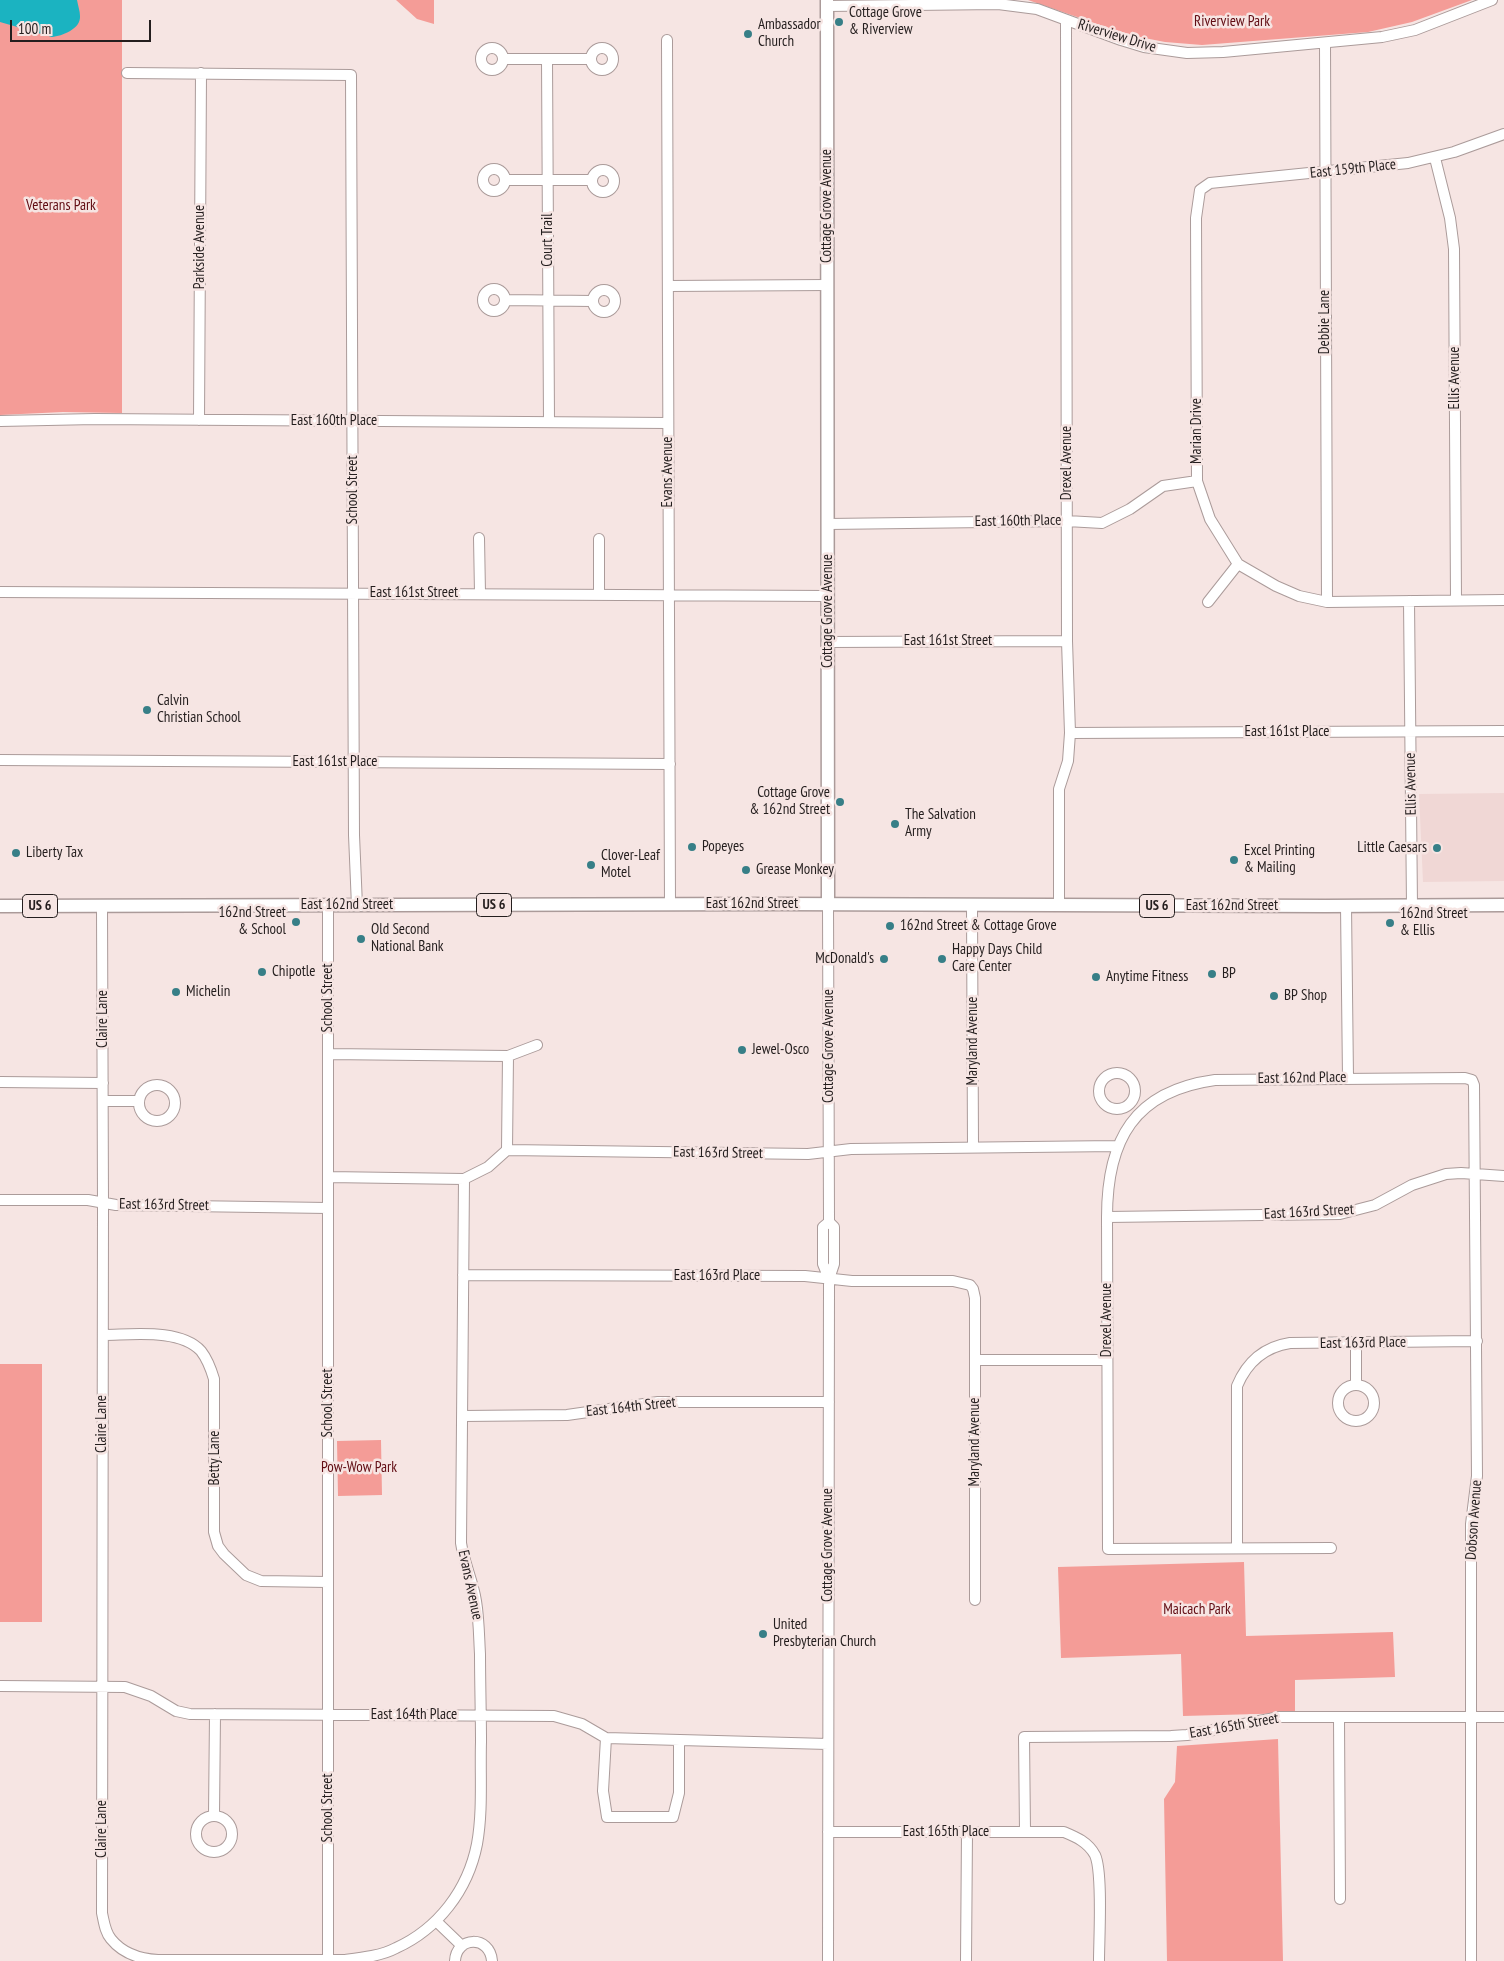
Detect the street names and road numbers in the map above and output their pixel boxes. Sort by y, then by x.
street label: Riverview Drive [1076,16,1158,56]
street label: Cottage Grove Avenue [818,149,836,263]
street label: East 159th Place [1309,156,1397,182]
street label: Parkside Avenue [191,205,209,289]
street label: Court Trail [539,213,557,267]
street label: Debbie Lane [1316,290,1334,354]
street label: Ellis Avenue [1446,347,1464,409]
street label: Marian Drive [1188,398,1206,464]
street label: East 160th Place [291,412,377,430]
street label: Drexel Avenue [1058,426,1076,500]
street label: Evans Avenue [659,436,677,508]
street label: School Street [344,455,362,525]
street label: East 160th Place [975,511,1061,531]
street label: Cottage Grove Avenue [819,554,837,668]
street label: East 161st Street [370,584,458,602]
street label: East 161st Street [904,632,992,650]
street label: East 161st Place [1245,723,1329,741]
street label: Ellis Avenue [1401,752,1421,816]
street label: East 161st Place [293,753,377,771]
road number: US 6 [22,894,58,918]
road number: US 6 [476,894,512,916]
road number: US 6 [1140,894,1174,918]
street label: East 162nd Street [706,895,798,913]
street label: East 162nd Street [301,896,393,914]
street label: East 162nd Street [1186,897,1278,915]
street label: School Street [319,963,337,1033]
street label: Cottage Grove Avenue [820,989,838,1103]
street label: Claire Lane [94,990,112,1048]
street label: Maryland Avenue [964,997,982,1085]
street label: East 162nd Place [1257,1068,1347,1088]
street label: East 163rd Street [673,1143,763,1163]
street label: East 163rd Street [119,1195,209,1215]
street label: East 163rd Street [1264,1201,1354,1223]
street label: East 163rd Place [674,1267,760,1285]
street label: Drexel Avenue [1098,1283,1116,1357]
street label: East 163rd Place [1320,1333,1406,1353]
street label: School Street [319,1368,337,1438]
street label: East 164th Street [585,1393,677,1421]
street label: Claire Lane [93,1395,111,1453]
street label: Maryland Avenue [966,1398,984,1486]
street label: Betty Lane [206,1430,224,1486]
street label: Dobson Avenue [1462,1479,1486,1561]
street label: Cottage Grove Avenue [819,1488,837,1602]
street label: Evans Avenue [454,1548,486,1622]
street label: East 164th Place [371,1706,457,1724]
street label: East 165th Street [1188,1709,1280,1743]
street label: School Street [319,1773,337,1843]
street label: Claire Lane [93,1800,111,1858]
street label: East 165th Place [903,1823,989,1841]

